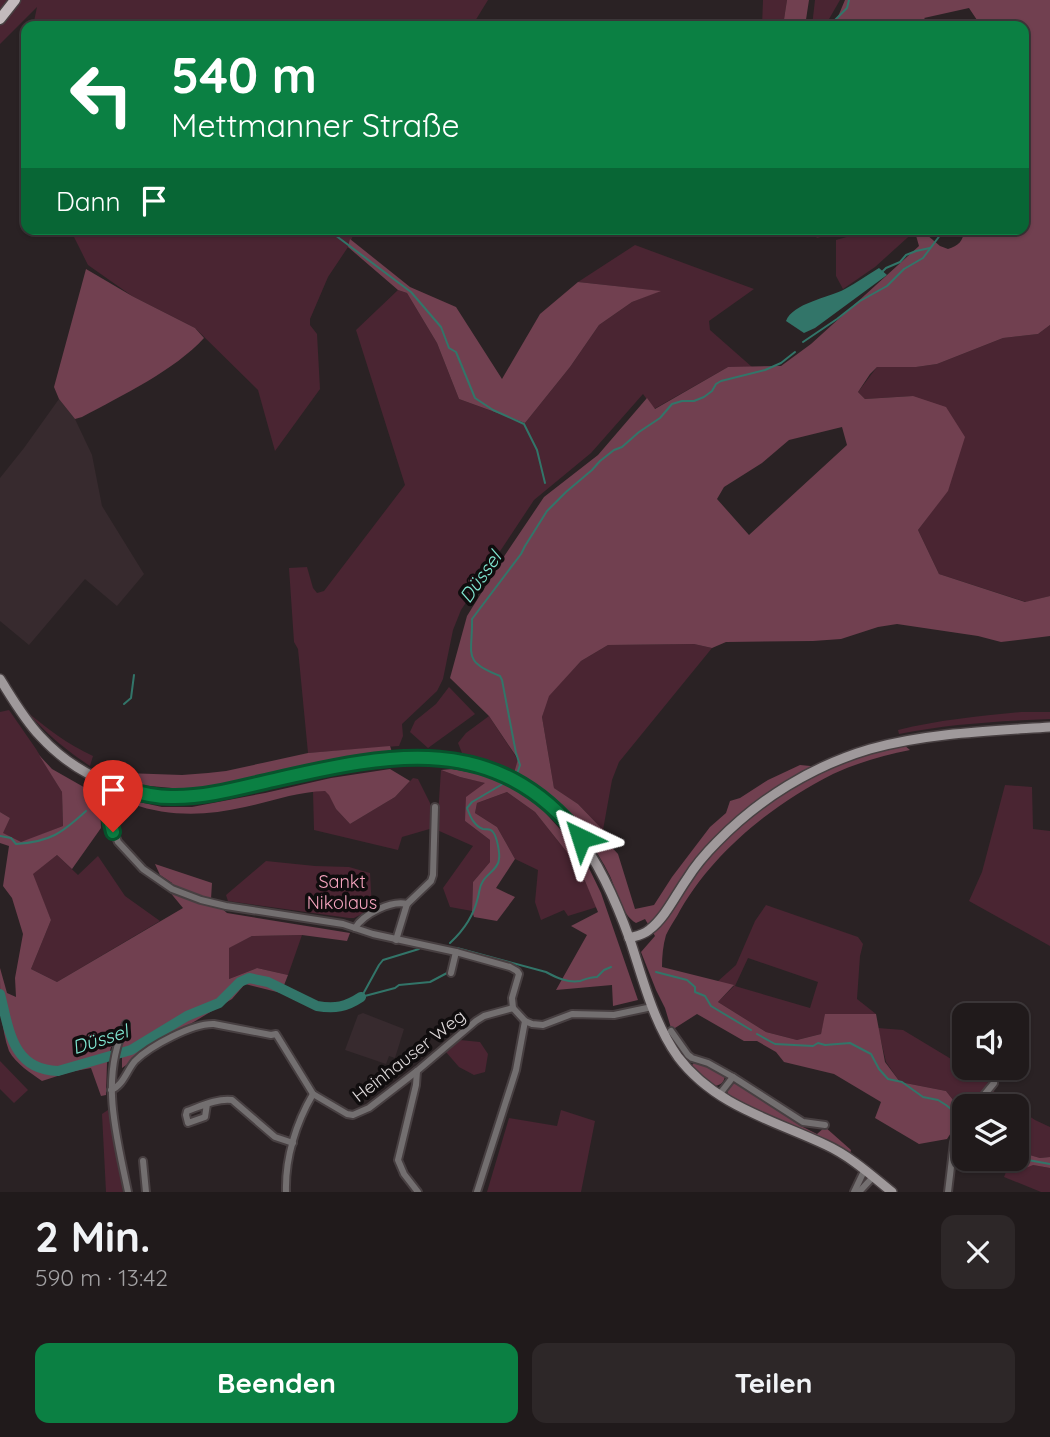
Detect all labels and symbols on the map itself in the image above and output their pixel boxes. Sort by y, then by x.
water label: Düssel [454,544,508,607]
pin [83,760,143,832]
position arrow [544,801,618,875]
park label: Sankt Nikolaus [307,870,377,914]
street label: Heinhauser Weg [347,1004,470,1107]
water label: Düssel [69,1018,134,1059]

